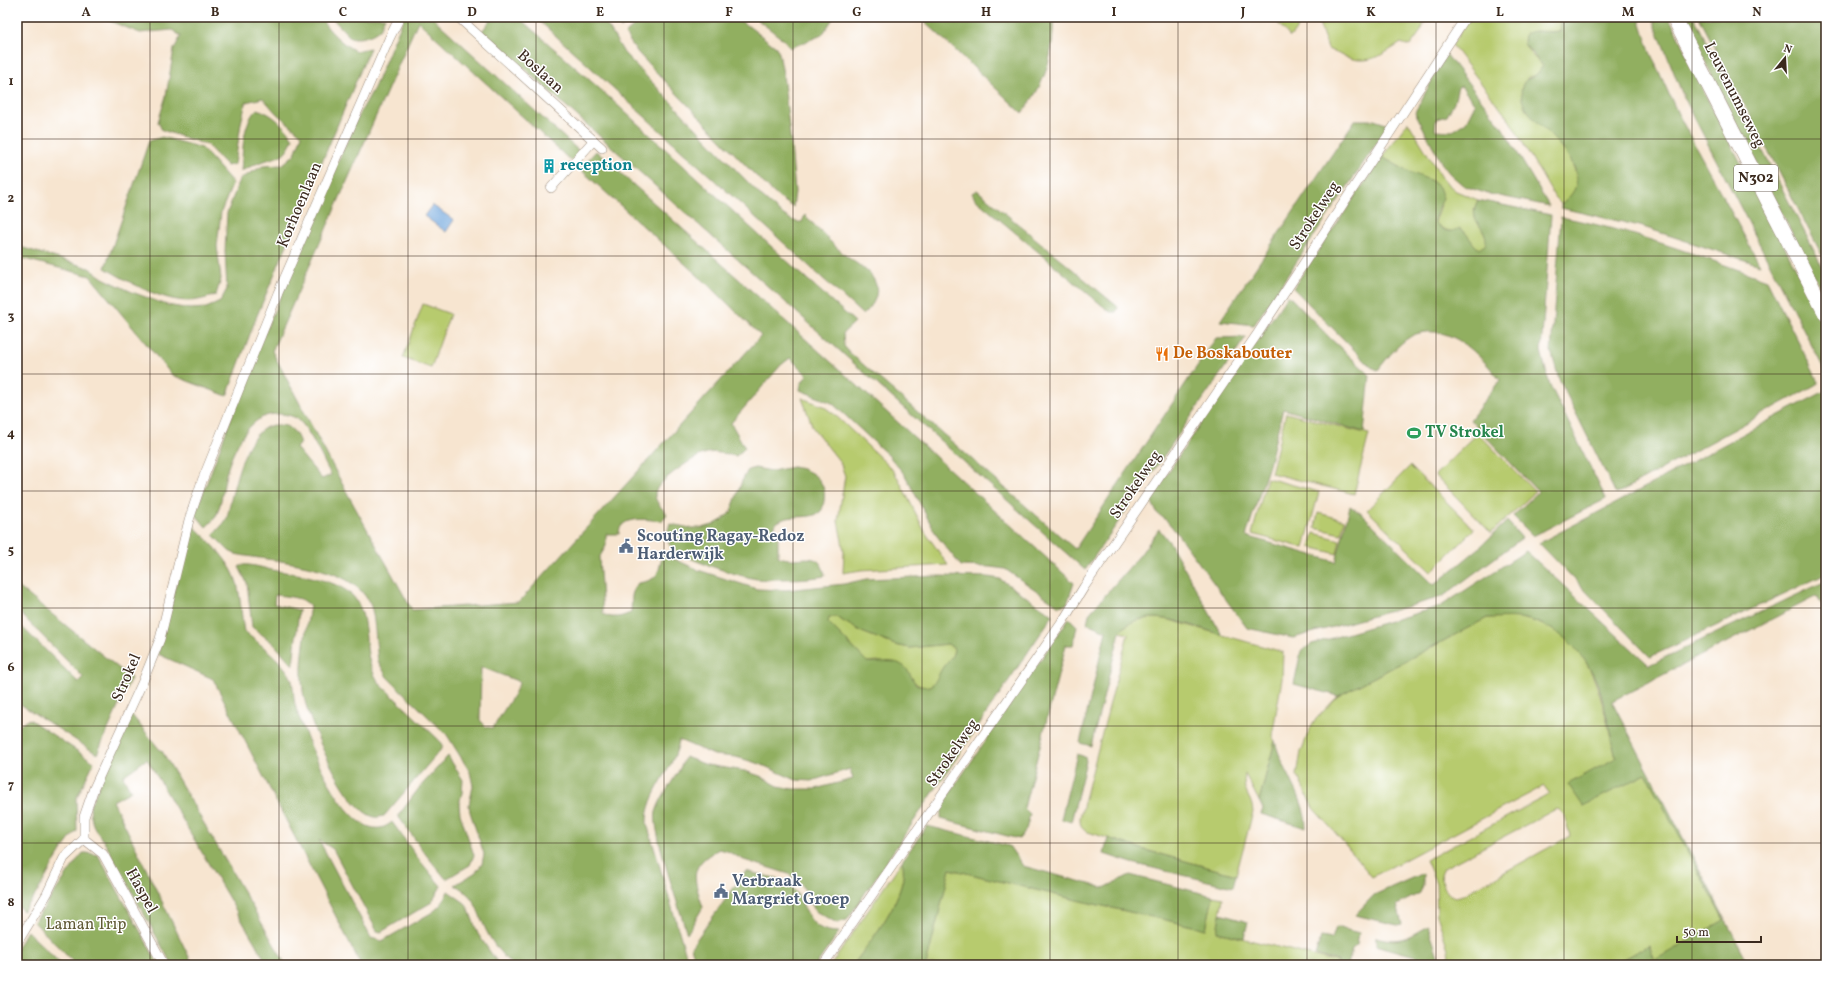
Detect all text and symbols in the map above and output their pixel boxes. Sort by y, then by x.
text: A [81,4,91,22]
text: B [211,4,220,22]
text: C [339,4,347,22]
text: D [467,4,477,22]
text: E [596,4,604,22]
text: F [725,4,733,22]
text: G [852,4,862,22]
text: H [981,4,991,22]
text: I [1112,4,1117,22]
text: J [1240,4,1246,22]
text: K [1366,4,1376,22]
text: L [1496,4,1504,22]
text: M [1622,4,1635,22]
text: N [1752,4,1762,22]
street label: Leuvenumseweg [1698,38,1770,152]
north arrow [1765,38,1805,78]
text: N [1782,42,1794,58]
street label: Boslaan [512,45,568,99]
text: 1 [8,73,14,91]
place label: reception [560,155,633,177]
building icon: reception [541,158,557,174]
street label: Korhoenlaan [272,159,328,251]
road number: N302 [1734,165,1778,191]
street label: Strokelweg [1284,177,1346,255]
text: 2 [8,190,15,208]
text: 3 [8,308,15,326]
place label: De Boskabouter [1173,343,1292,365]
restaurant icon: De Boskabouter [1154,346,1170,362]
place label: TV Strokel [1425,422,1505,444]
text: 4 [7,425,15,443]
sports icon: TV Strokel [1406,425,1422,441]
street label: Strokelweg [1105,446,1167,524]
place label: Scouting Ragay-Redoz Harderwijk [637,526,804,566]
public building icon: Scouting Ragay-Redoz Harderwijk [618,538,634,554]
text: 5 [8,542,14,560]
street label: Strokel [107,650,147,705]
text: 6 [7,659,15,677]
street label: Strokelweg [922,715,984,791]
text: 7 [8,777,14,795]
street label: Haspel [120,864,162,918]
place label: Verbraak Margriet Groep [732,871,849,911]
public building icon: Verbraak Margriet Groep [713,883,729,899]
text: 8 [7,894,15,912]
park label: Laman Trip [46,914,126,936]
scale bar [1677,918,1761,944]
text: 50 m [1683,925,1709,941]

